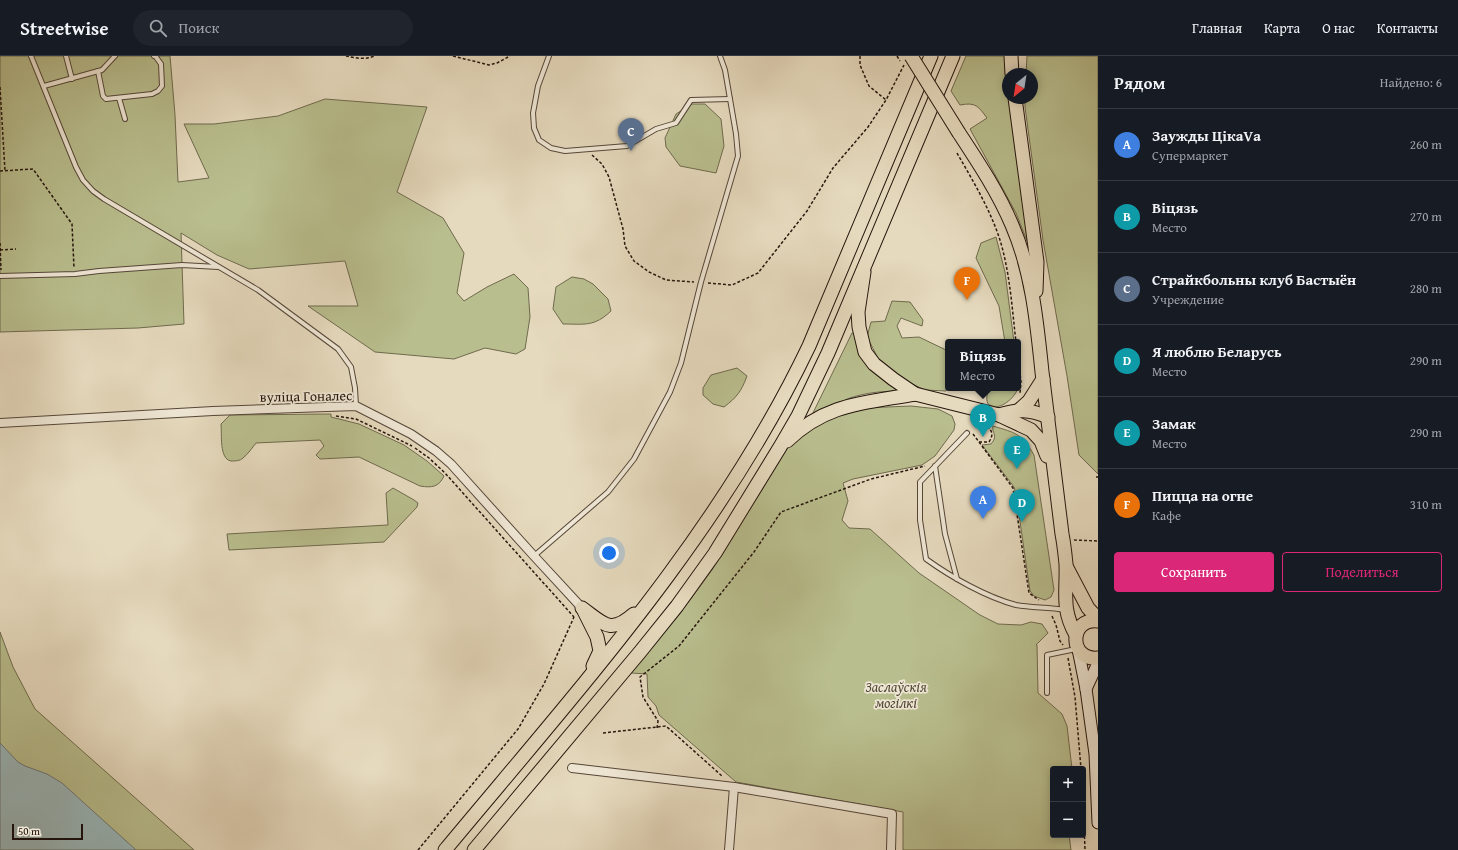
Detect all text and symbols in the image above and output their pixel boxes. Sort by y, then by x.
search box [133,10,413,46]
text: Streetwise [20,14,109,42]
icon: search [147,17,169,39]
text: Поиск [179,17,219,38]
text: Главная [1192,18,1242,38]
text: Карта [1264,18,1300,38]
text: О нас [1322,18,1355,38]
text: Контакты [1377,18,1438,38]
north arrow [1002,68,1038,104]
text: Рядом [1114,70,1165,95]
text: Найдено: 6 [1380,73,1442,92]
pin: C [618,118,644,151]
text: Заужды ЦікаVа [1152,125,1261,146]
text: A [1123,135,1131,154]
text: 260 m [1410,135,1442,154]
text: Супермаркет [1152,146,1228,165]
text: Віцязь [1152,197,1198,218]
text: B [1123,207,1131,226]
text: 270 m [1410,207,1442,226]
text: Место [1152,218,1187,237]
pin: F [954,267,980,300]
text: Страйкбольны клуб Бастыён [1152,269,1356,290]
text: C [1123,279,1131,298]
text: 280 m [1410,279,1442,298]
text: Учреждение [1152,290,1224,309]
popup [945,339,1021,391]
text: Я люблю Беларусь [1152,341,1282,362]
text: Віцязь [960,345,1006,366]
text: D [1123,351,1131,370]
text: 290 m [1410,351,1442,370]
text: Место [1152,362,1187,381]
text: Место [960,366,995,385]
street label: вуліца Гоналес [260,385,352,407]
pin: B [970,404,996,437]
text: Замак [1152,413,1196,434]
text: E [1124,423,1130,442]
text: 290 m [1410,423,1442,442]
text: Место [1152,434,1187,453]
pin: E [1004,436,1030,469]
text: Пицца на огне [1152,485,1253,506]
pin: A [970,486,996,519]
pin: D [1009,489,1035,522]
text: F [1124,495,1130,514]
text: 310 m [1410,495,1442,514]
text: Кафе [1152,506,1181,525]
your location [599,543,619,563]
button: Сохранить [1114,552,1274,592]
button: Поделиться [1282,552,1442,592]
park label: Заслаўскія могілкі [865,677,927,713]
map controls [1050,766,1086,838]
button: + [1050,766,1086,802]
button: − [1050,802,1086,838]
scale bar [12,822,83,841]
text: 50 m [18,823,40,839]

